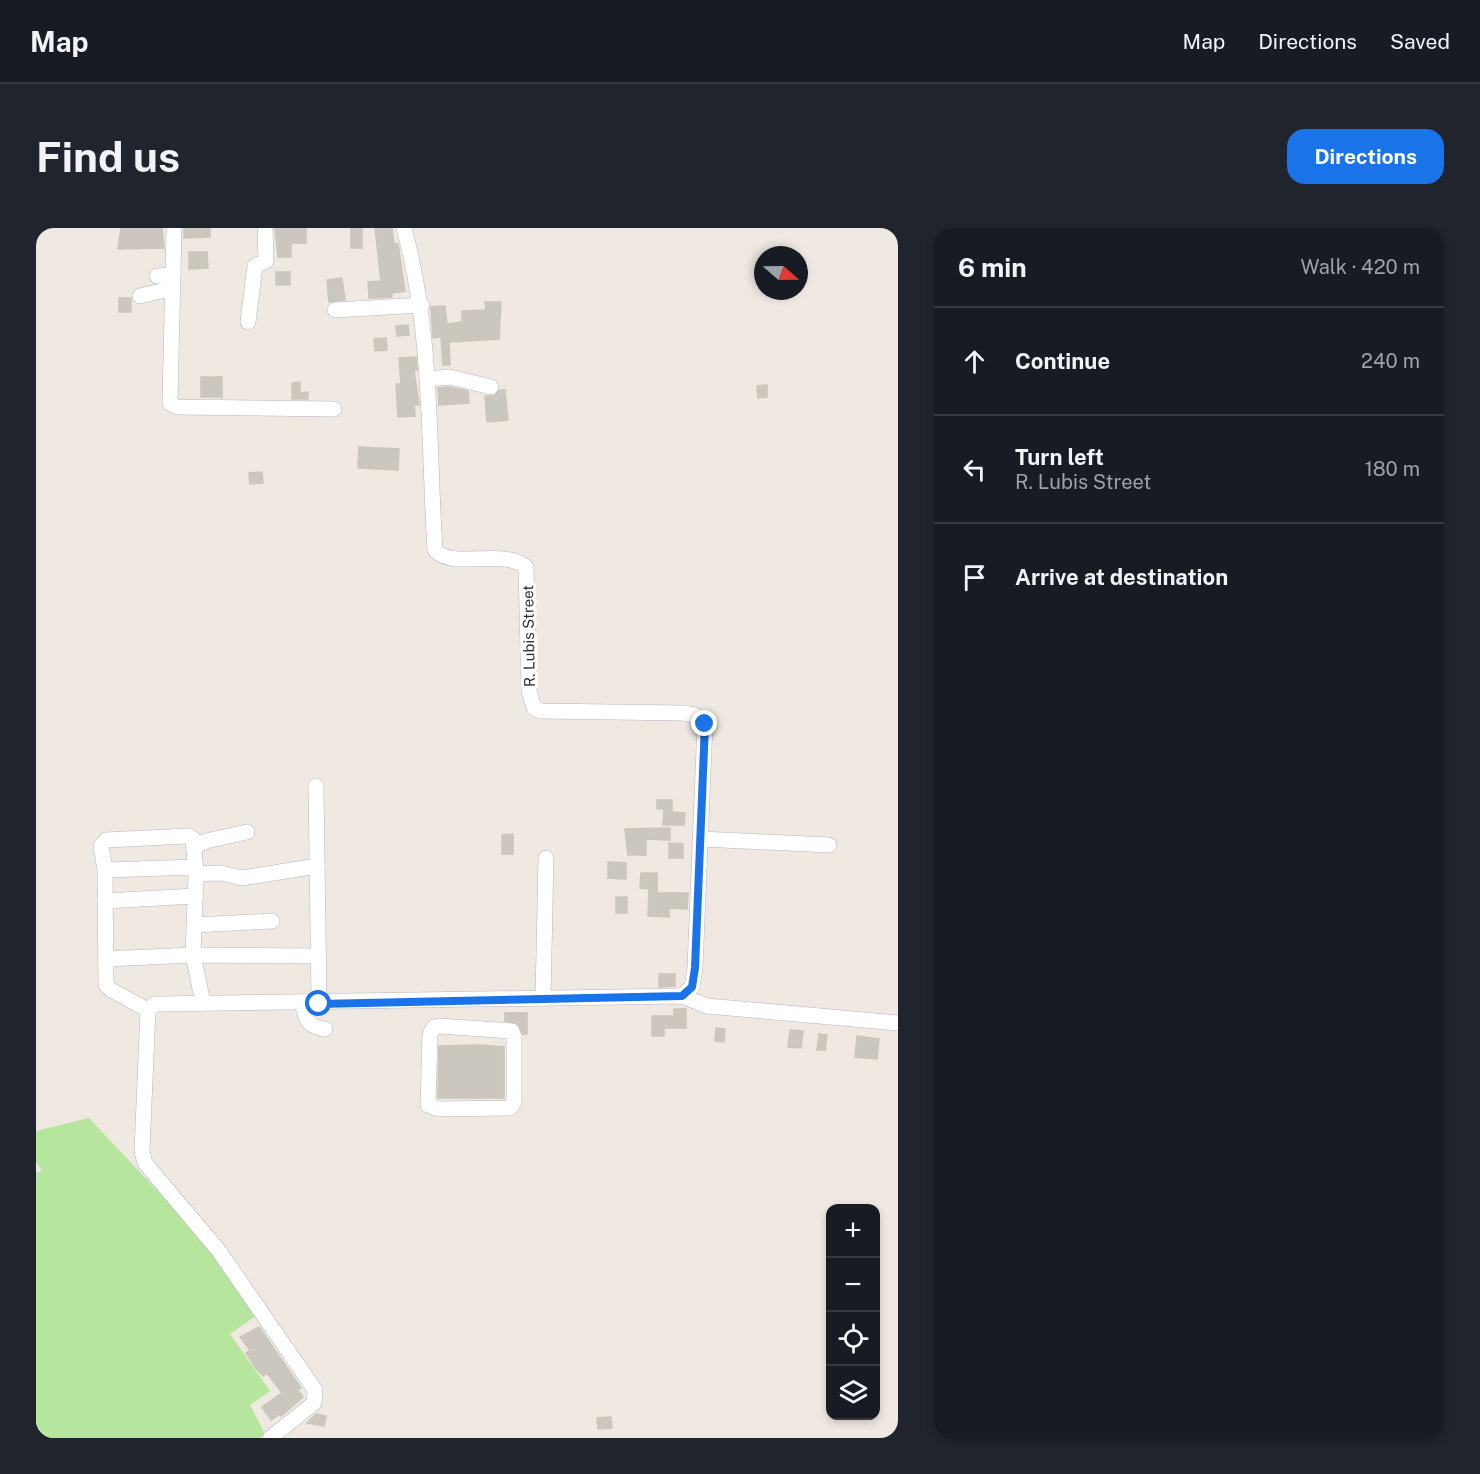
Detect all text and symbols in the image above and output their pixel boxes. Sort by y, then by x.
text: Map [30,25,89,58]
text: Map [1183,29,1225,54]
text: Directions [1258,29,1357,54]
text: Saved [1390,29,1450,54]
button: Directions [1287,129,1444,184]
text: Find us [36,132,180,181]
north arrow [754,246,808,300]
text: 6 min [958,252,1027,283]
text: Walk · 420 m [1300,255,1420,279]
icon: ahead [958,345,991,378]
text: Continue [1015,348,1110,374]
text: 240 m [1361,349,1420,373]
text: Turn left [1015,444,1104,470]
icon: left [958,453,991,486]
text: 180 m [1365,457,1420,481]
text: R. Lubis Street [1015,470,1151,494]
icon: arrive [958,561,991,594]
text: Arrive at destination [1015,564,1228,590]
street label: R. Lubis Street [519,585,538,687]
route end [691,710,717,736]
route start [305,990,331,1016]
map controls [826,1204,880,1420]
button: + [826,1204,880,1258]
button: − [826,1258,880,1312]
button: locate [826,1312,880,1366]
button: layers [826,1366,880,1420]

